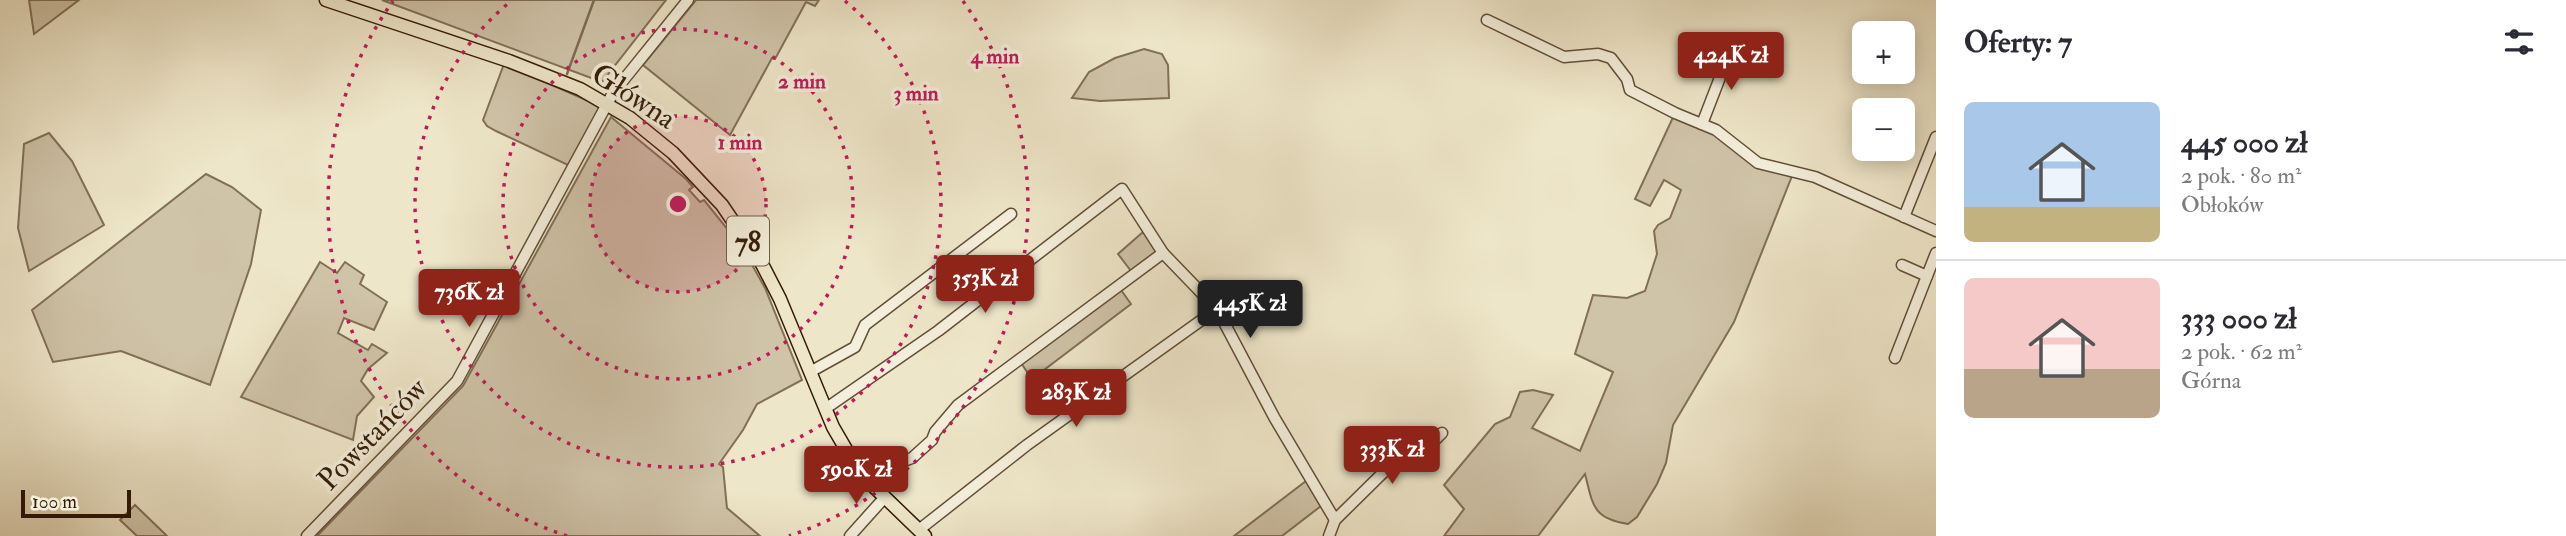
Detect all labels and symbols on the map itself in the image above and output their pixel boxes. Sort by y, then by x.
pin: 424K zł [1666,32,1796,92]
text: 4 min [970,43,1019,70]
street label: Główna [585,55,683,138]
text: 2 min [778,68,826,95]
text: 3 min [893,80,939,107]
text: 1 min [718,129,762,156]
centre of rings [666,192,690,216]
road number: 78 [727,216,769,266]
pin: 353K zł [920,256,1050,315]
pin: 736K zł [404,270,534,329]
pin: 445K zł [1185,280,1315,340]
street label: Powstańców [310,370,435,498]
pin: 283K zł [1011,370,1141,429]
pin: 333K zł [1327,426,1457,486]
pin: 590K zł [791,447,921,506]
scale bar [21,487,131,519]

